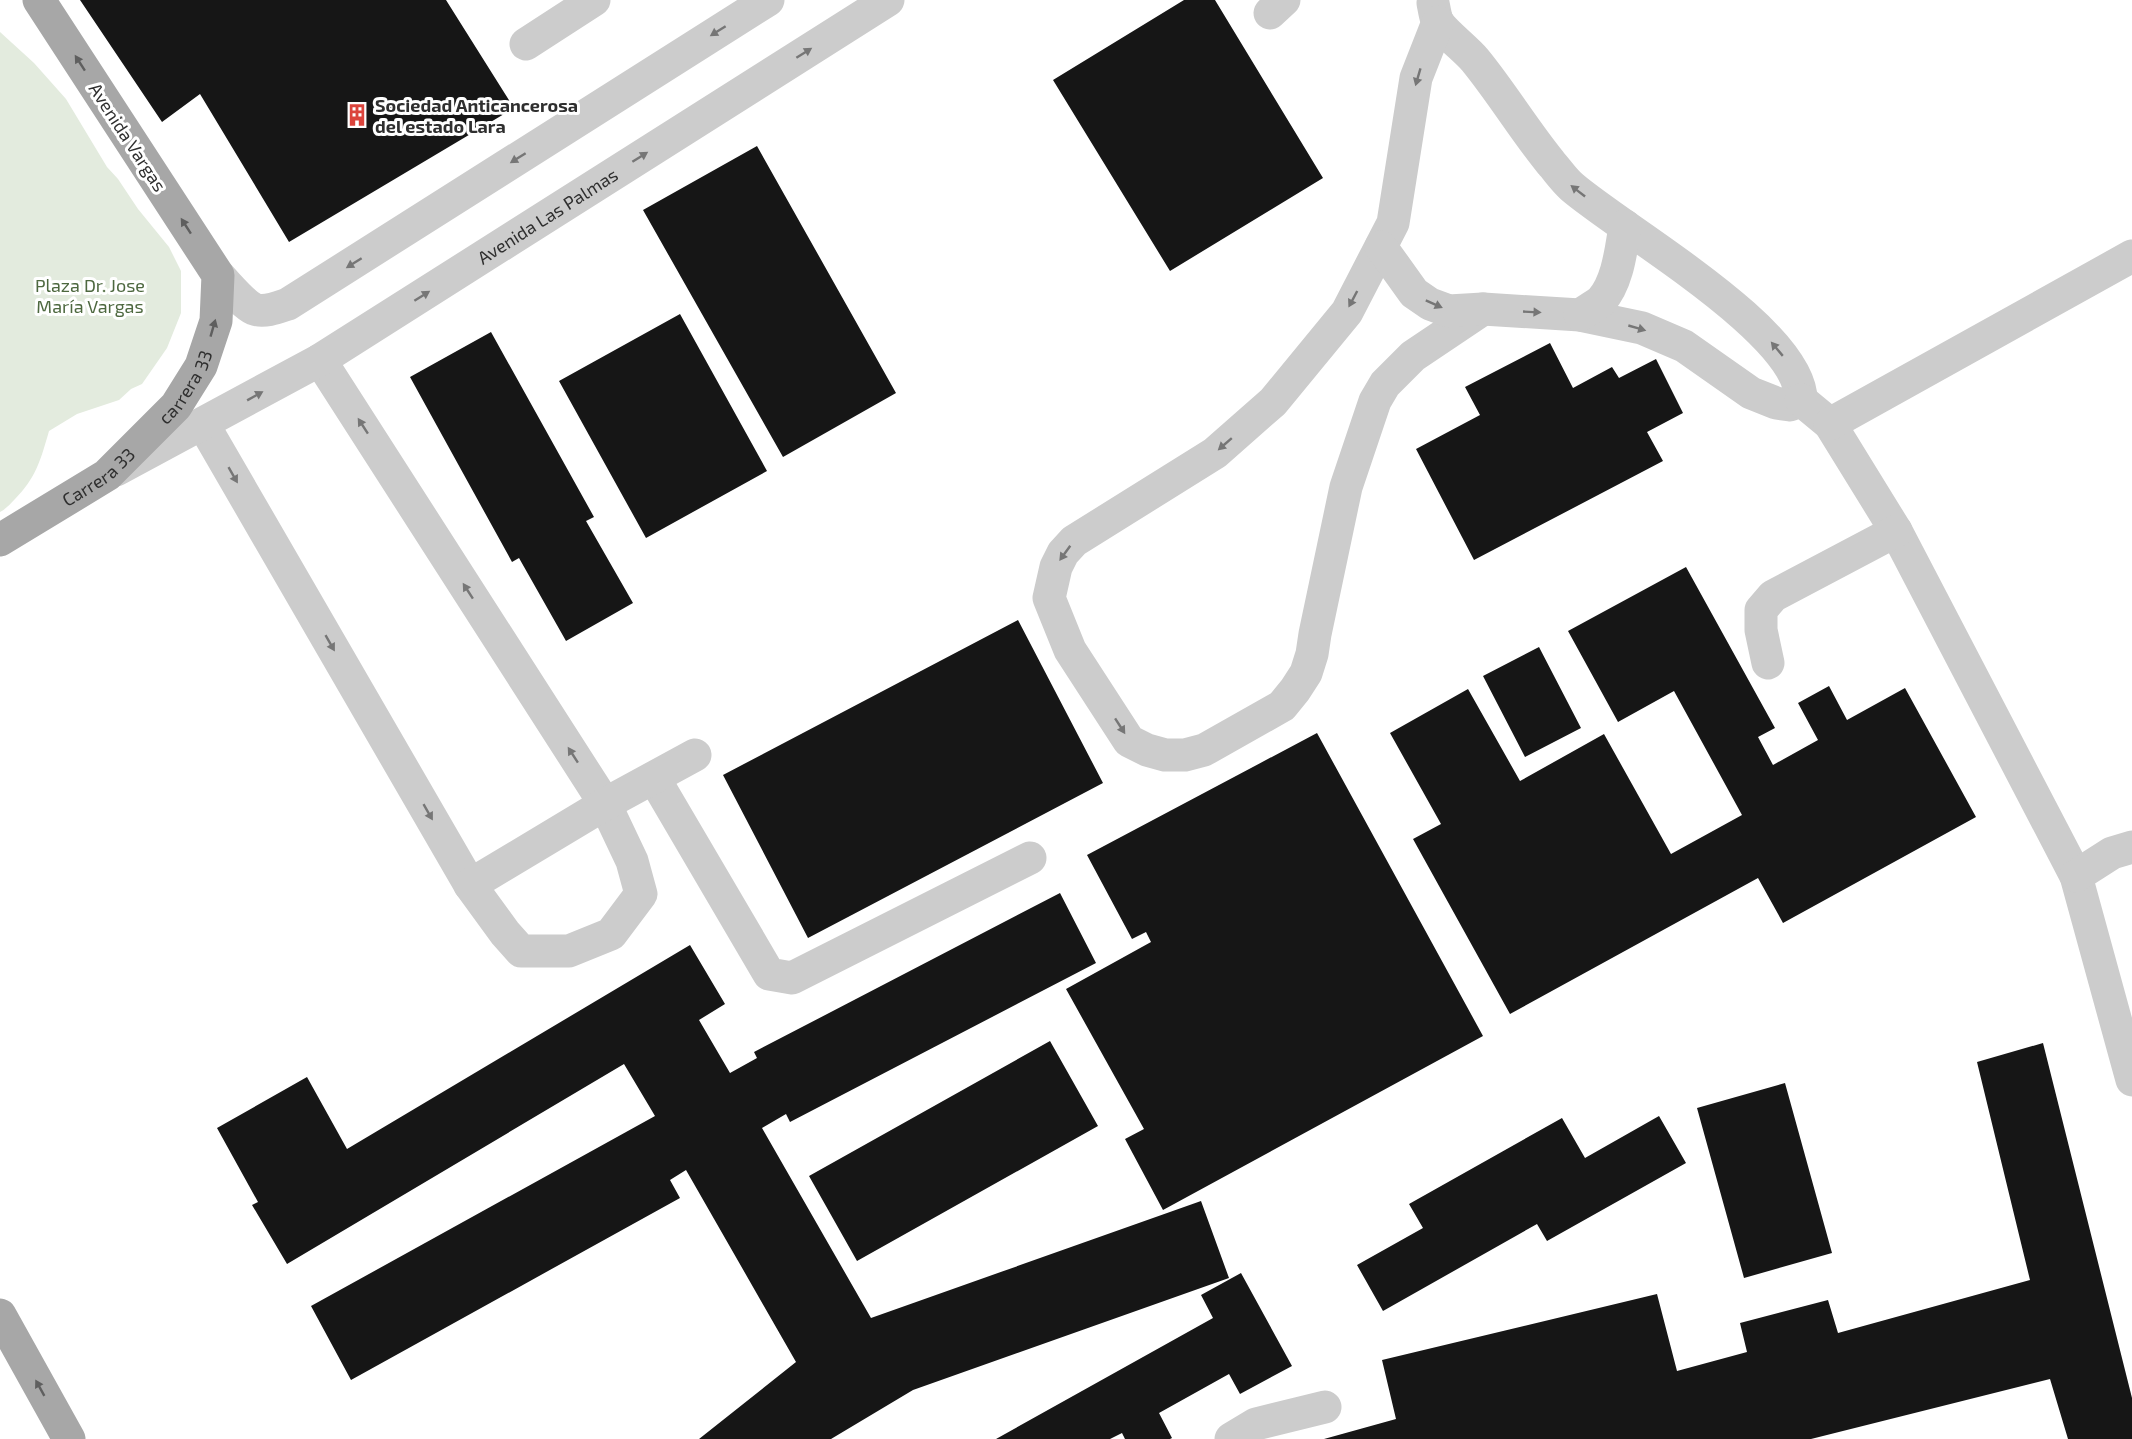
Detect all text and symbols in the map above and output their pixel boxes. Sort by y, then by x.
one-way arrow [710,26,727,37]
one-way arrow [796,48,812,59]
one-way arrow [74,54,85,71]
one-way arrow [1413,68,1422,86]
street label: Avenida Vargas [85,79,171,195]
place label: Sociedad Anticancerosa del estado Lara [375,94,578,137]
building icon: Sociedad Anticancerosa del estado Lara [344,102,370,128]
one-way arrow [631,152,648,163]
one-way arrow [510,153,526,164]
street label: Avenida Las Palmas [473,163,622,269]
one-way arrow [1570,185,1586,198]
one-way arrow [181,218,192,234]
one-way arrow [345,257,362,268]
park label: Plaza Dr. Jose María Vargas [35,274,145,317]
one-way arrow [414,290,430,301]
one-way arrow [1349,290,1359,308]
one-way arrow [1425,300,1442,309]
one-way arrow [1522,307,1541,316]
one-way arrow [209,319,218,337]
one-way arrow [1628,323,1646,333]
one-way arrow [1770,341,1783,357]
street label: carrera 33 [154,347,216,428]
one-way arrow [246,391,263,401]
one-way arrow [357,419,369,435]
one-way arrow [1218,437,1233,450]
street label: Carrera 33 [58,443,139,511]
one-way arrow [227,467,238,483]
one-way arrow [1059,545,1071,561]
one-way arrow [463,582,474,599]
one-way arrow [325,635,336,651]
one-way arrow [1114,717,1125,734]
one-way arrow [568,747,579,763]
one-way arrow [423,804,434,820]
one-way arrow [35,1380,46,1396]

